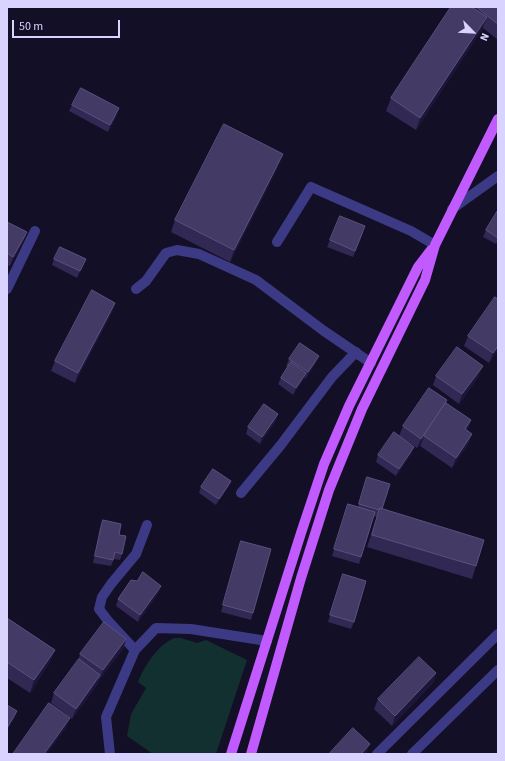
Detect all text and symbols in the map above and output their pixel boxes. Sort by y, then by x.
scale bar [14,12,122,38]
north arrow [453,12,493,52]
text: 50 m [19,18,43,35]
text: N [476,31,493,43]

